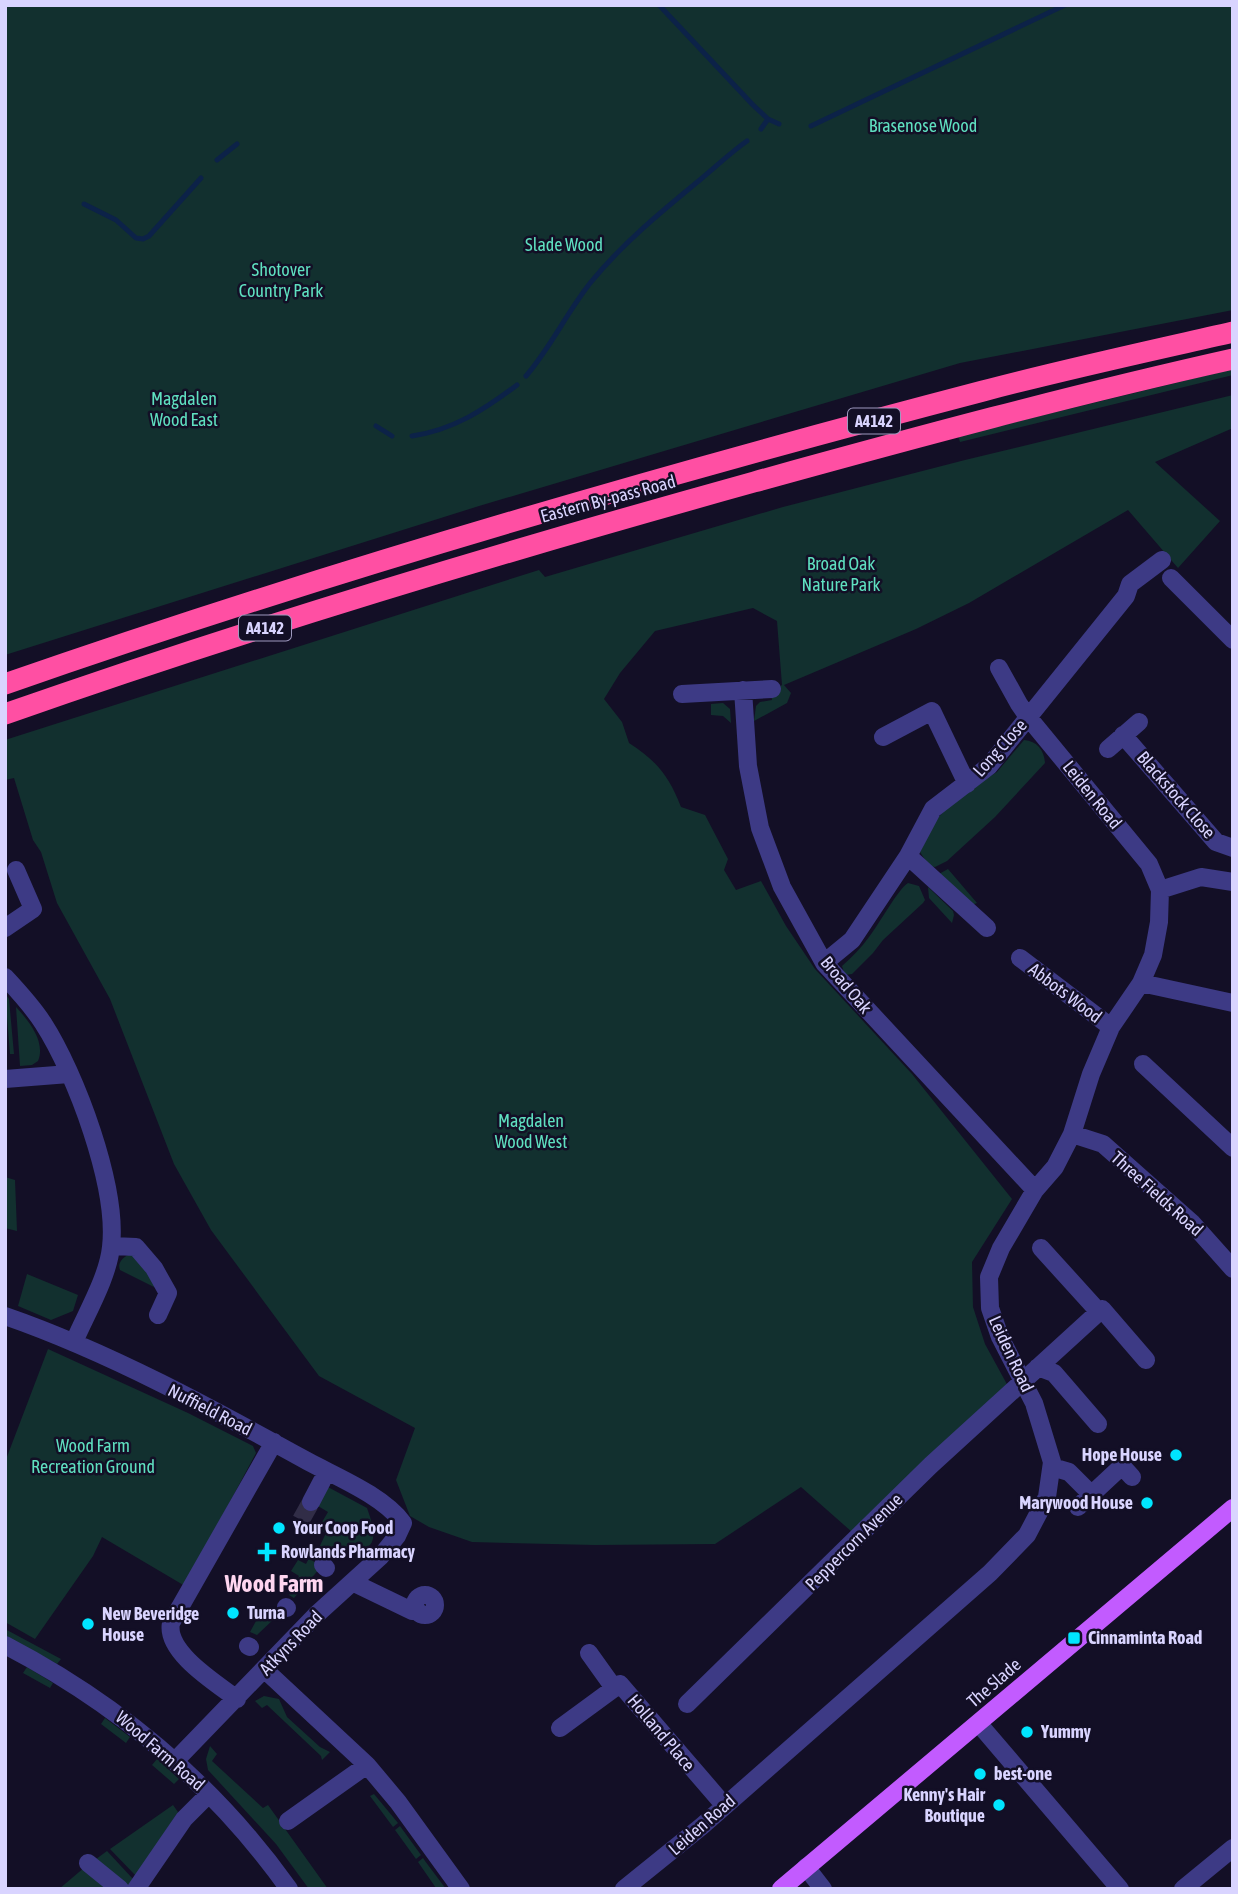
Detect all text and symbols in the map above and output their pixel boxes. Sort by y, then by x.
park label: Brasenose Wood [869,115,977,136]
park label: Slade Wood [525,234,603,255]
park label: Shotover Country Park [239,259,323,301]
park label: Magdalen Wood East [150,388,218,430]
road number: A4142 [848,408,900,434]
street label: Eastern By-pass Road [538,470,678,527]
park label: Broad Oak Nature Park [802,553,881,595]
road number: A4142 [239,615,291,640]
street label: Long Close [968,715,1031,781]
street label: Blackstock Close [1133,747,1220,843]
street label: Leiden Road [1059,756,1126,833]
street label: Broad Oak [816,952,876,1018]
street label: Abbots Wood [1025,958,1106,1027]
park label: Magdalen Wood West [495,1110,567,1152]
street label: Three Fields Road [1107,1147,1208,1240]
street label: Leiden Road [985,1312,1038,1395]
street label: Nuffield Road [165,1379,256,1440]
park label: Wood Farm Recreation Ground [31,1435,155,1477]
place label: Hope House [1082,1444,1162,1465]
marker: Hope House [1168,1447,1184,1463]
street label: Peppercorn Avenue [801,1489,907,1595]
place label: Marywood House [1019,1492,1133,1513]
marker: Marywood House [1139,1495,1155,1511]
place label: Your Coop Food [292,1517,393,1538]
marker: Your Coop Food [271,1520,287,1536]
place label: Rowlands Pharmacy [281,1541,415,1562]
marker: Rowlands Pharmacy [259,1544,275,1560]
district label: Wood Farm [224,1570,323,1597]
place label: Turna [247,1602,285,1623]
place label: New Beveridge House [102,1603,199,1645]
marker: Turna [225,1605,241,1621]
street label: Atkyns Road [255,1606,326,1679]
marker: New Beveridge House [80,1616,96,1632]
place label: Cinnaminta Road [1088,1627,1202,1648]
marker: Cinnaminta Road [1066,1630,1082,1646]
street label: The Slade [963,1654,1025,1712]
street label: Holland Place [623,1690,699,1775]
street label: Wood Farm Road [112,1706,209,1795]
place label: Yummy [1040,1721,1092,1742]
marker: Yummy [1019,1724,1035,1740]
place label: best-one [994,1763,1052,1784]
marker: best-one [972,1766,988,1782]
place label: Kenny's Hair Boutique [903,1784,986,1826]
street label: Leiden Road [664,1790,739,1859]
marker: Kenny's Hair Boutique [991,1797,1007,1813]

